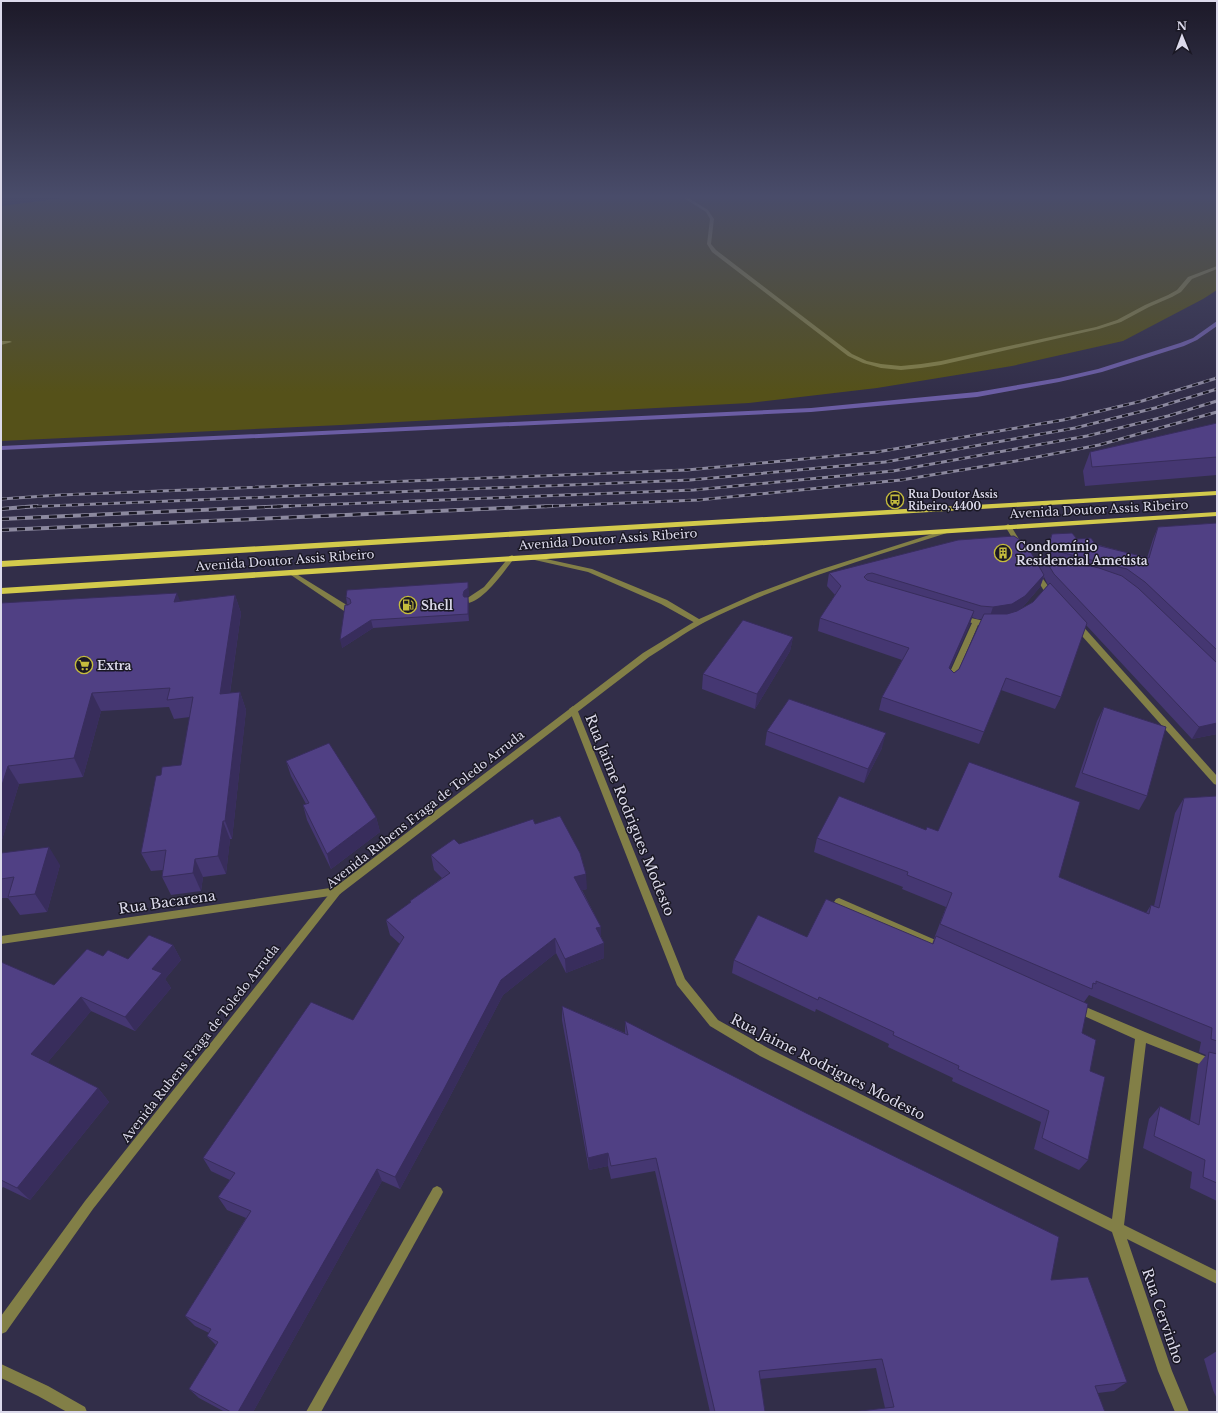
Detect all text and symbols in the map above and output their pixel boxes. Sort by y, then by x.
north arrow [1162,16,1202,56]
text: N [1177,19,1188,33]
place label: Rua Doutor Assis Ribeiro, 4400 [908,488,998,513]
bus stop icon: Rua Doutor Assis Ribeiro, 4400 [885,490,905,510]
street label: Avenida Doutor Assis Ribeiro [1008,497,1189,521]
street label: Avenida Doutor Assis Ribeiro [517,525,698,553]
place label: Condomínio Residencial Ametista [1016,539,1148,568]
building icon: Condomínio Residencial Ametista [993,543,1013,563]
street label: Avenida Doutor Assis Ribeiro [194,546,375,574]
fuel station icon: Shell [398,595,418,615]
place label: Shell [421,598,454,613]
supermarket icon: Extra [74,655,94,675]
place label: Extra [97,658,132,673]
street label: Rua Jaime Rodrigues Modesto [581,711,679,919]
street label: Avenida Rubens Fraga de Toledo Arruda [322,727,527,892]
street label: Rua Bacarena [117,886,217,918]
street label: Avenida Rubens Fraga de Toledo Arruda [117,941,282,1146]
street label: Rua Jaime Rodrigues Modesto [728,1010,928,1124]
street label: Rua Cervinho [1138,1266,1188,1366]

